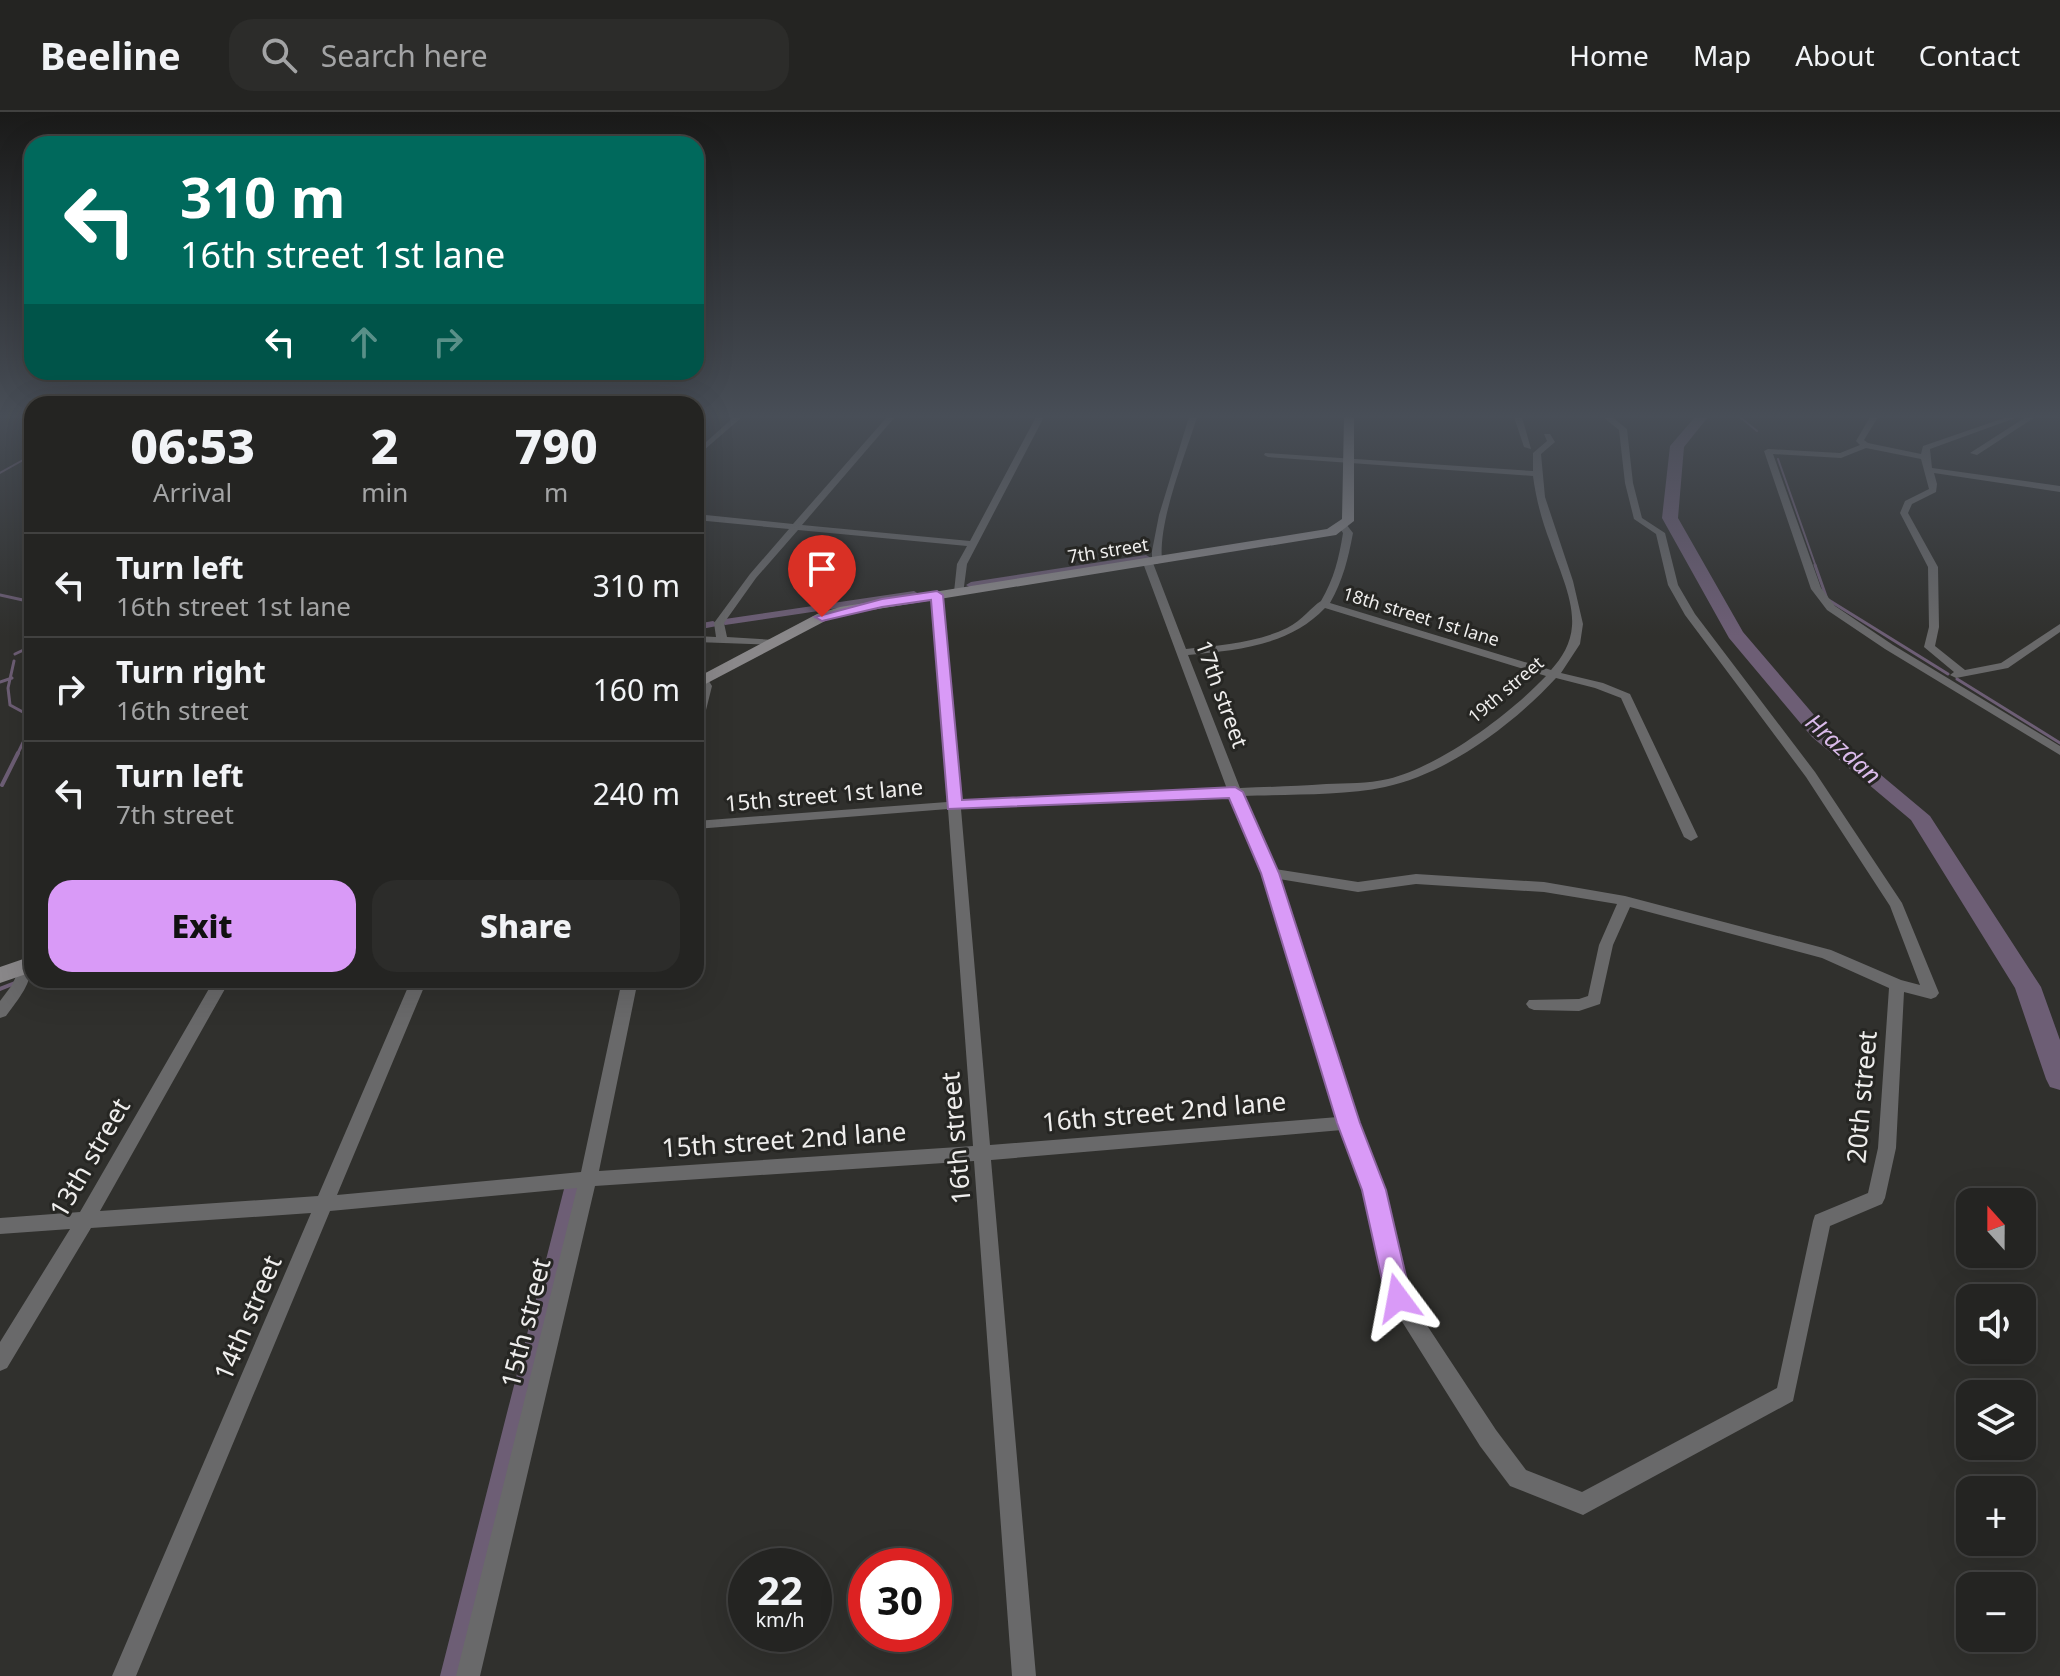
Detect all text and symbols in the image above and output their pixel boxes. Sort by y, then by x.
search box [229,19,789,91]
text: Beeline [40,29,181,81]
icon: search [257,33,301,77]
text: Search here [321,35,488,76]
text: Home [1569,36,1649,74]
text: Map [1693,36,1751,74]
text: About [1795,36,1875,74]
text: Contact [1919,36,2020,74]
text: 310 m [180,158,345,234]
icon: left [48,168,152,272]
text: 16th street 1st lane [180,230,505,279]
icon: left [258,320,302,364]
icon: ahead [342,320,386,364]
icon: right [426,320,470,364]
text: 06:53 [130,413,255,478]
text: 2 [371,413,399,478]
text: 790 [515,413,598,478]
text: Arrival [153,474,232,510]
text: min [361,474,408,510]
text: m [544,474,568,510]
street label: 7th street [1066,532,1151,568]
pin [788,535,856,617]
text: Turn left [116,547,244,588]
icon: arrive [800,547,844,591]
icon: left [48,563,92,607]
text: 310 m [593,565,680,606]
street label: 18th street 1st lane [1340,581,1503,651]
text: 16th street 1st lane [116,588,351,624]
street label: 17th street [1190,636,1256,752]
street label: 19th street [1462,650,1549,728]
text: Turn right [116,651,266,692]
icon: right [48,667,92,711]
text: 160 m [593,669,680,710]
text: 16th street [116,692,249,728]
water label: Hrazdan [1799,705,1889,791]
text: Turn left [116,755,244,796]
street label: 15th street 1st lane [724,770,924,818]
icon: left [48,771,92,815]
text: 240 m [593,773,680,814]
text: 7th street [116,796,234,832]
button: Exit [48,880,356,972]
button: Share [372,880,680,972]
street label: 20th street [1837,1029,1885,1165]
street label: 16th street [931,1070,979,1206]
street label: 16th street 2nd lane [1040,1082,1288,1140]
street label: 13th street [40,1091,138,1224]
street label: 15th street 2nd lane [660,1112,907,1166]
north arrow [1956,1188,2036,1268]
map controls [1956,1188,2036,1652]
street label: 14th street [205,1249,290,1386]
street label: 15th street [492,1254,559,1392]
position arrow [1356,1256,1440,1340]
button: sound [1956,1284,2036,1364]
button: layers [1956,1380,2036,1460]
button: + [1956,1476,2036,1556]
speed limit sign: 30 [848,1548,952,1652]
text: 22 [757,1562,803,1617]
button: − [1956,1572,2036,1652]
text: km/h [755,1606,805,1633]

